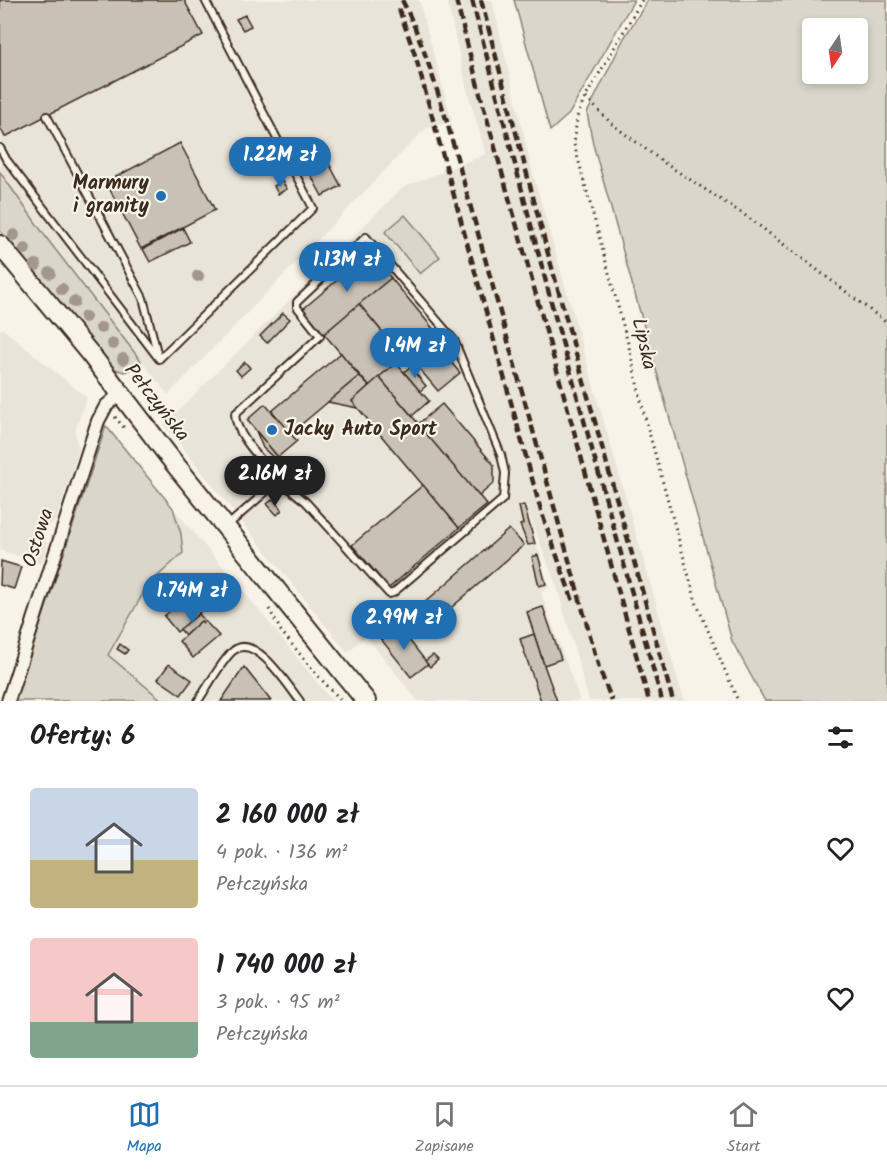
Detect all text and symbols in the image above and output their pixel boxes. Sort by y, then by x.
north arrow [802,18,868,84]
map controls [802,18,868,84]
pin: 1.22M zł [218,137,342,188]
text: 1.22M zł [243,140,317,172]
place label: Marmury i granity [73,168,150,223]
marker: Marmury i granity [154,189,168,203]
pin: 1.13M zł [285,242,409,293]
text: 1.13M zł [313,245,381,277]
street label: Lipska [622,315,664,373]
pin: 1.4M zł [360,328,470,379]
text: 1.4M zł [384,331,446,363]
street label: Pełczyńska [115,357,197,449]
place label: Jacky Auto Sport [284,414,438,446]
marker: Jacky Auto Sport [265,423,279,437]
pin: 2.16M zł [213,456,337,507]
text: 2.16M zł [238,459,312,491]
street label: Ostowa [14,504,64,572]
pin: 1.74M zł [130,573,254,624]
text: 1.74M zł [156,576,228,608]
pin: 2.99M zł [342,600,466,651]
text: 2.99M zł [366,603,442,635]
text: Oferty: 6 [30,716,135,758]
icon: filters [824,721,857,754]
text: 2 160 000 zł [216,795,359,837]
icon: home [78,812,150,884]
icon: heart [824,832,857,865]
text: 4 pok. · 136 m² [216,837,347,869]
text: Pełczyńska [216,869,308,901]
text: 1 740 000 zł [216,945,356,987]
icon: home [78,962,150,1034]
icon: heart [824,982,857,1015]
text: 3 pok. · 95 m² [216,987,340,1019]
text: Pełczyńska [216,1019,308,1051]
tab: Mapa [127,1098,162,1159]
tab: Zapisane [415,1098,474,1159]
tab: Start [727,1098,760,1159]

